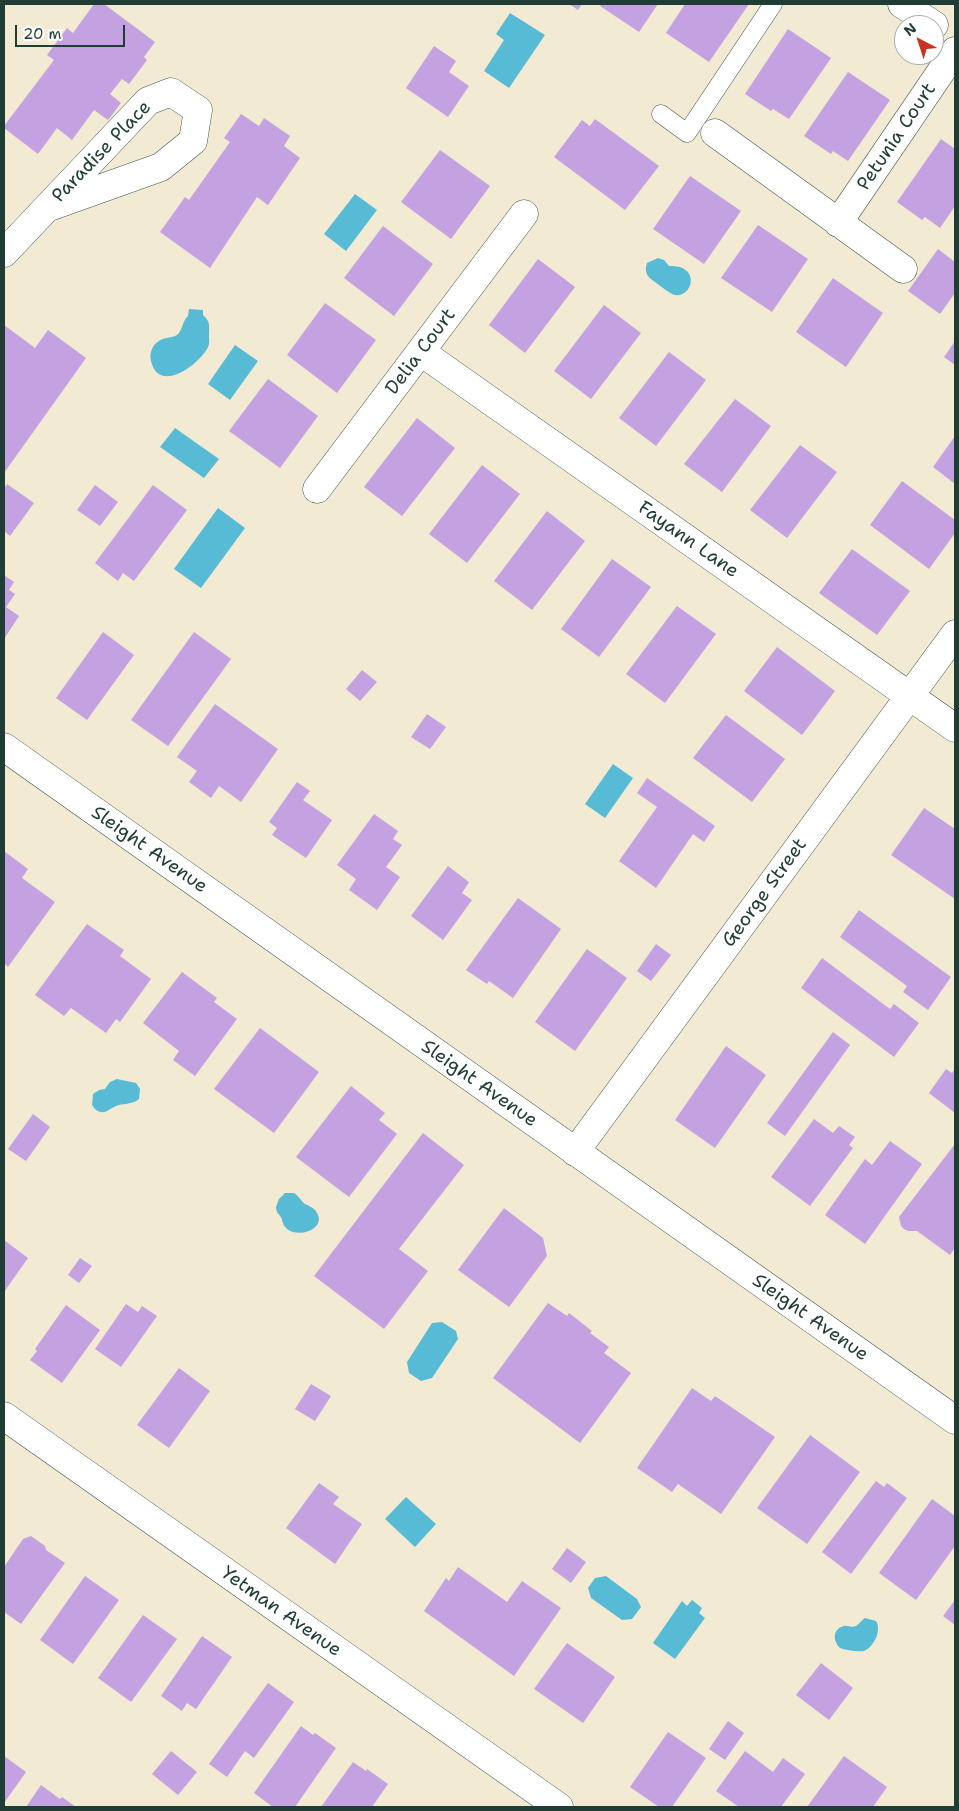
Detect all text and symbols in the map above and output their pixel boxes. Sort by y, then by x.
scale bar [18,15,128,47]
north arrow [894,15,944,65]
text: N [900,19,920,40]
text: 20 m [23,24,62,44]
street label: Petunia Court [853,79,941,195]
street label: Paradise Place [48,96,156,208]
street label: Delia Court [381,304,461,400]
street label: Fayann Lane [633,497,743,583]
street label: Sleight Avenue [86,801,212,899]
street label: George Street [718,834,812,952]
street label: Sleight Avenue [416,1035,542,1133]
street label: Sleight Avenue [747,1269,873,1367]
street label: Yetman Avenue [217,1562,345,1662]

